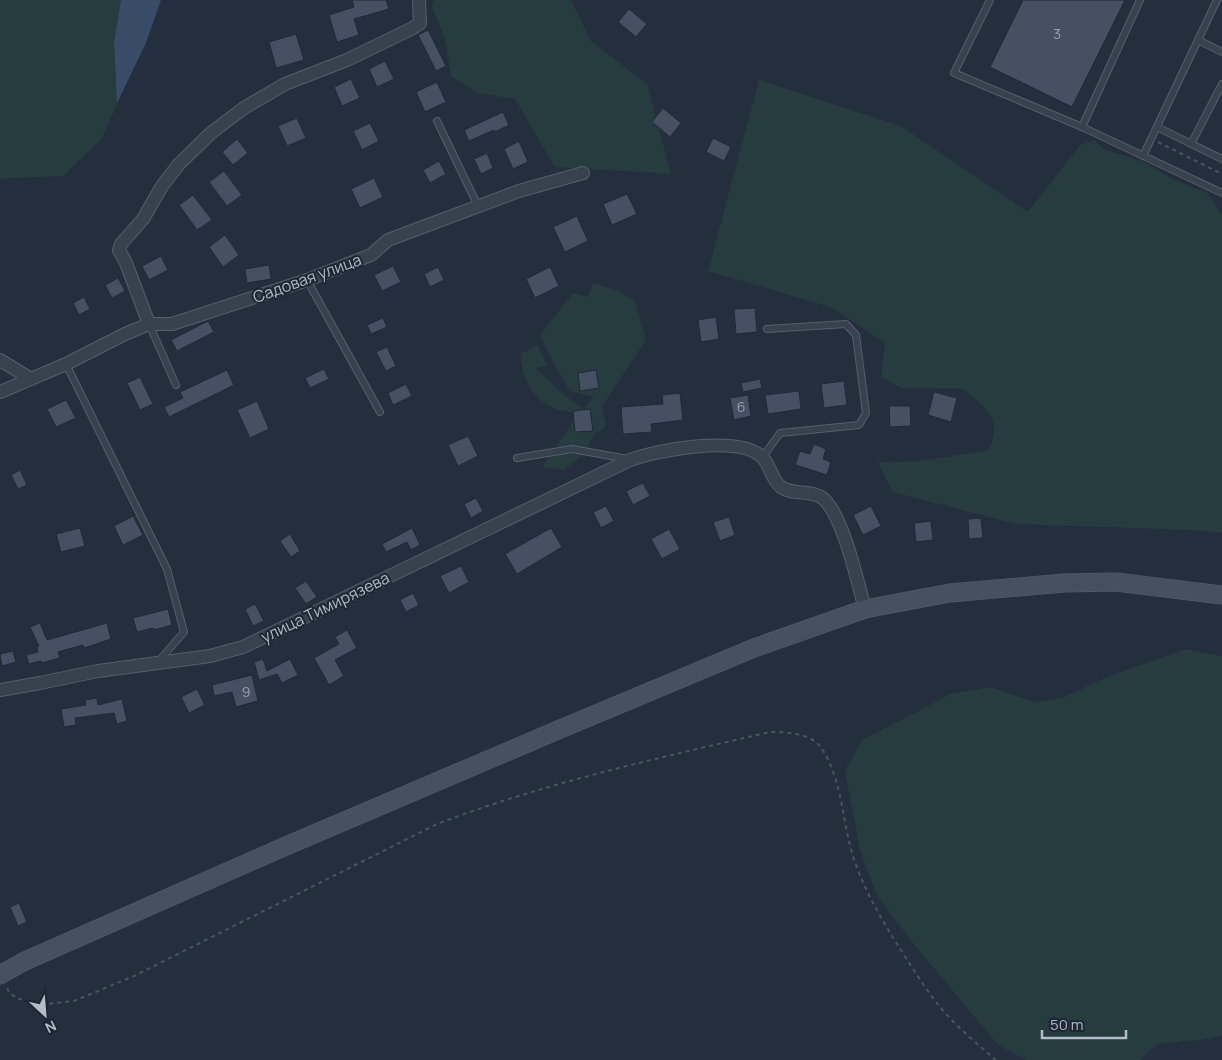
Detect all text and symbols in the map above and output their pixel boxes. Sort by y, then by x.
house number: 3 [1053,24,1061,43]
street label: Садовая улица [250,248,364,308]
house number: 6 [737,397,745,416]
street label: улица Тимирязева [257,566,393,648]
house number: 9 [242,682,250,701]
north arrow [20,990,70,1040]
scale bar [1042,1008,1126,1040]
text: 50 m [1050,1014,1084,1035]
text: N [42,1016,60,1038]

